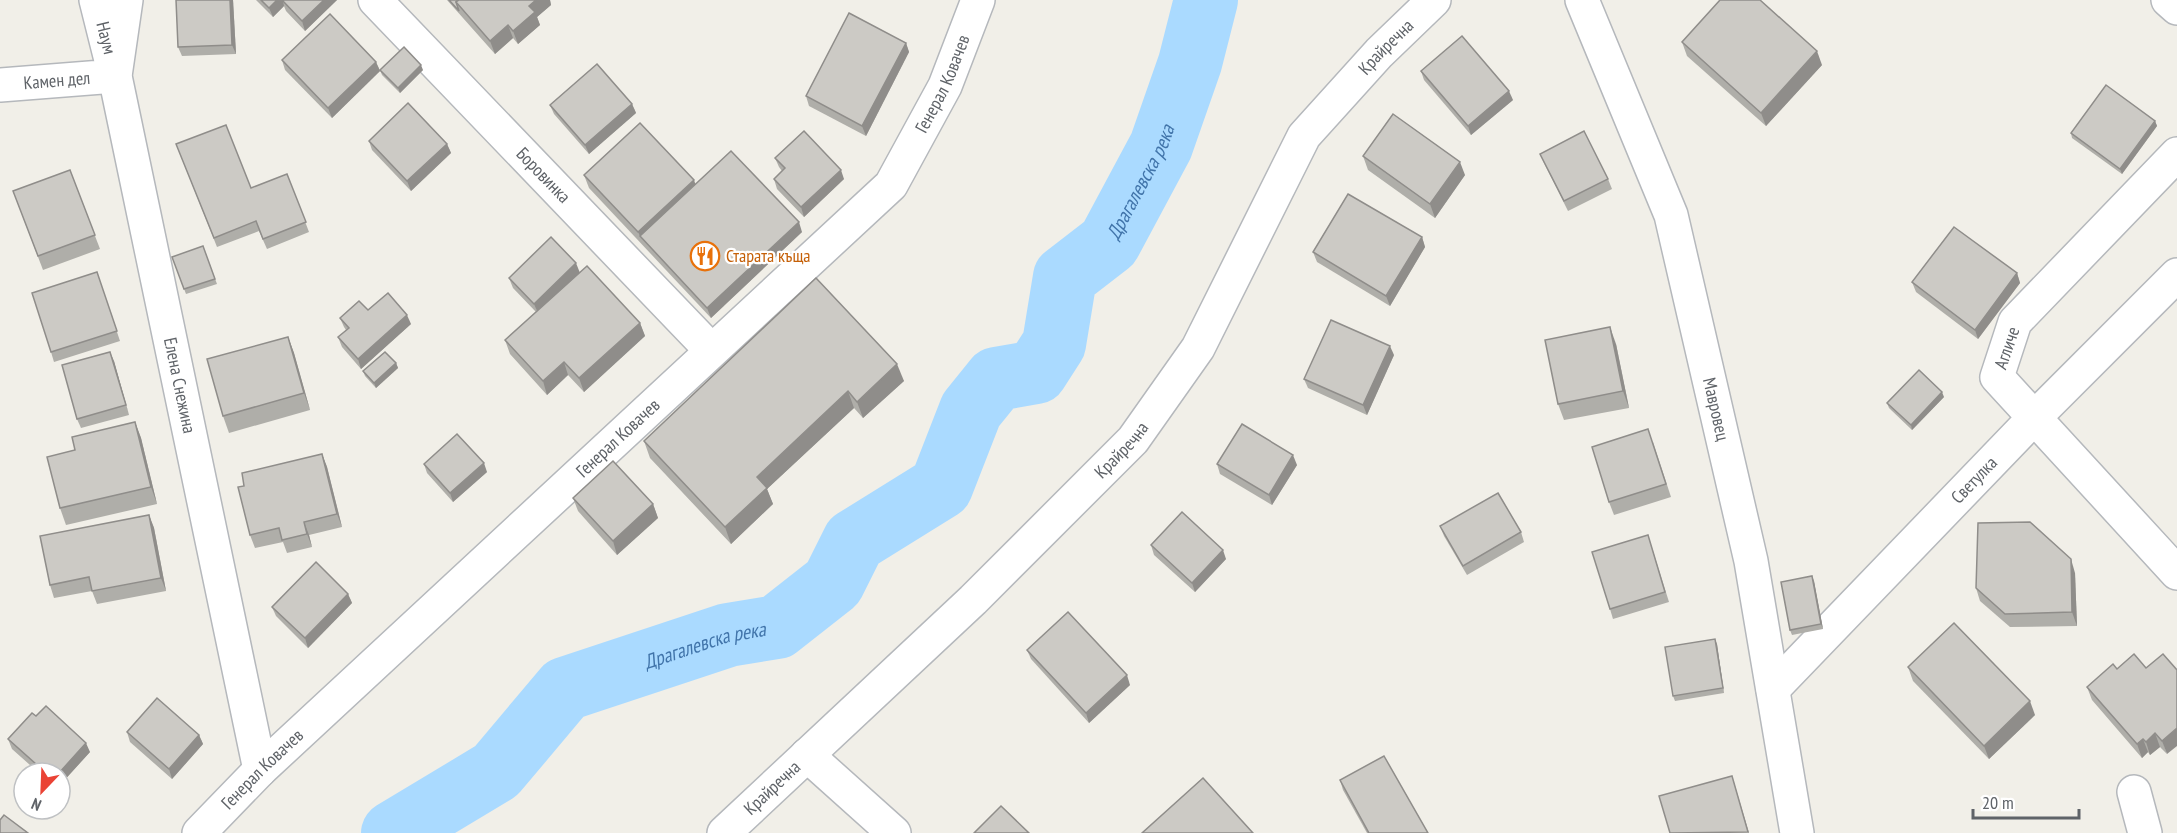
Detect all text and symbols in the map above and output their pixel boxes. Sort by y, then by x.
street label: Крайречна [1353,14,1418,79]
street label: Наум [91,19,122,57]
street label: Генерал Ковачев [910,31,975,137]
street label: Камен дел [23,66,91,94]
water label: Драгалевска река [1100,120,1181,245]
street label: Боровинка [512,142,576,208]
restaurant icon: Старата къща [689,240,721,272]
place label: Старата къща [726,244,811,267]
street label: Агличе [1989,324,2024,372]
street label: Елена Снежина [159,335,201,435]
street label: Мавровец [1698,375,1735,443]
street label: Генерал Ковачев [571,393,664,482]
street label: Крайречна [1089,417,1153,483]
street label: Светулка [1946,451,2002,508]
water label: Драгалевска река [639,616,768,675]
street label: Генерал Ковачев [216,724,308,814]
street label: Крайречна [739,755,805,820]
north arrow [12,761,72,821]
scale bar [1973,782,2080,820]
text: 20 m [1982,791,2014,814]
text: N [28,794,44,816]

